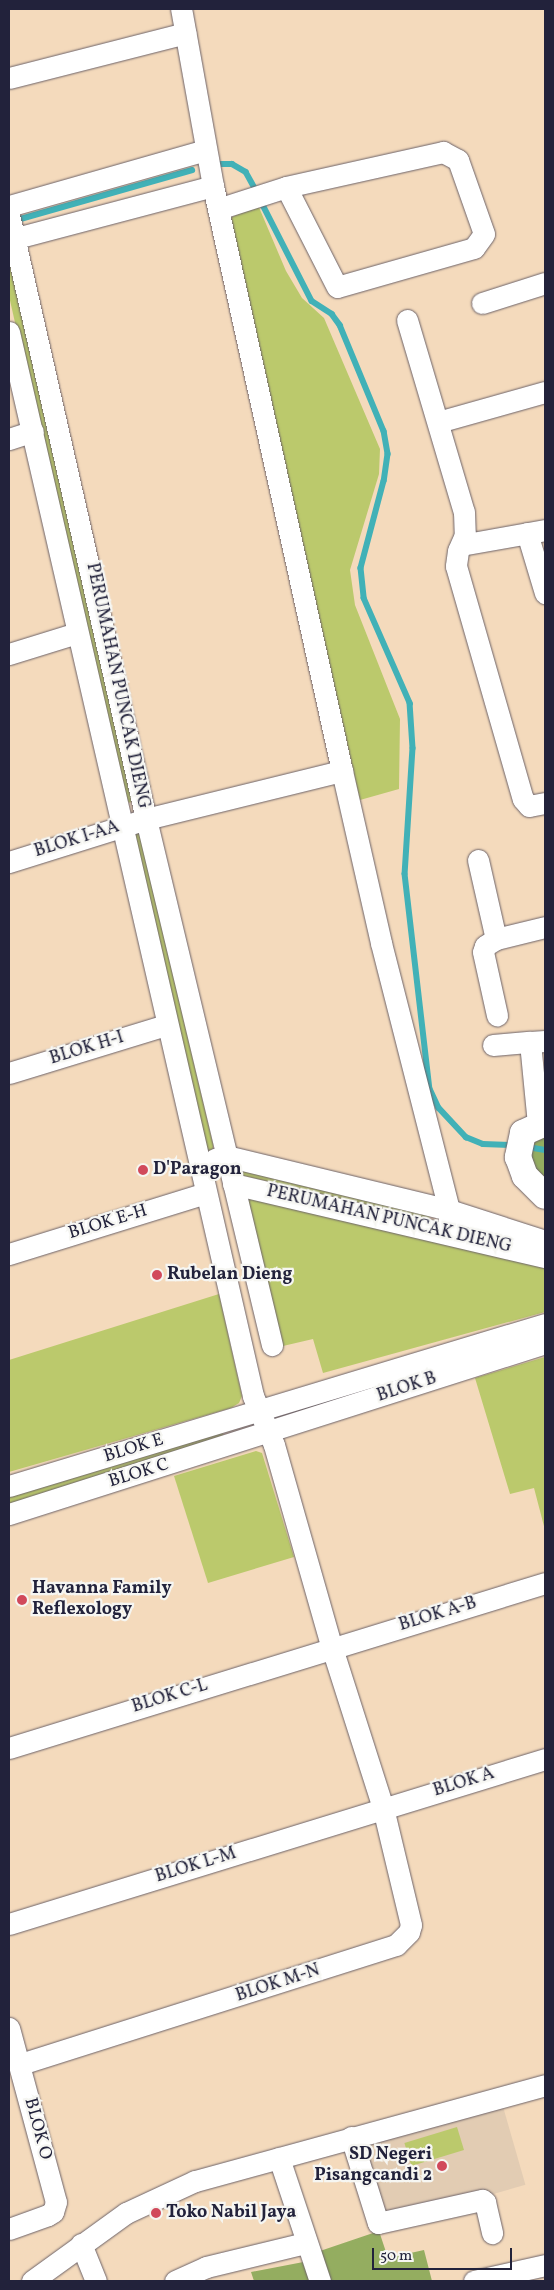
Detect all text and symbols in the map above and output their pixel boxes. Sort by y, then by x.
street label: PERUMAHAN PUNCAK DIENG [80,561,154,811]
street label: BLOK I-AA [32,817,122,863]
street label: BLOK H-I [47,1027,127,1071]
place label: D'Paragon [153,1159,242,1181]
marker: D'Paragon [137,1164,149,1176]
street label: PERUMAHAN PUNCAK DIENG [264,1181,514,1259]
street label: BLOK E-H [66,1201,150,1245]
place label: Rubelan Dieng [167,1264,292,1286]
marker: Rubelan Dieng [151,1269,163,1281]
street label: BLOK B [374,1368,440,1408]
street label: BLOK E [102,1430,166,1468]
street label: BLOK C [106,1455,172,1493]
place label: Havanna Family Reflexology [32,1579,172,1622]
street label: BLOK A-B [396,1593,480,1637]
marker: Havanna Family Reflexology [16,1594,28,1606]
street label: BLOK C-L [130,1675,210,1719]
street label: BLOK A [431,1763,497,1803]
street label: BLOK L-M [153,1843,239,1889]
street label: BLOK M-N [233,1960,323,2008]
street label: BLOK O [18,2096,56,2162]
place label: SD Negeri Pisangcandi 2 [314,2145,432,2188]
marker: SD Negeri Pisangcandi 2 [436,2160,448,2172]
place label: Toko Nabil Jaya [166,2202,296,2224]
marker: Toko Nabil Jaya [150,2207,162,2219]
scale bar [374,2238,514,2270]
text: 50 m [380,2246,412,2267]

